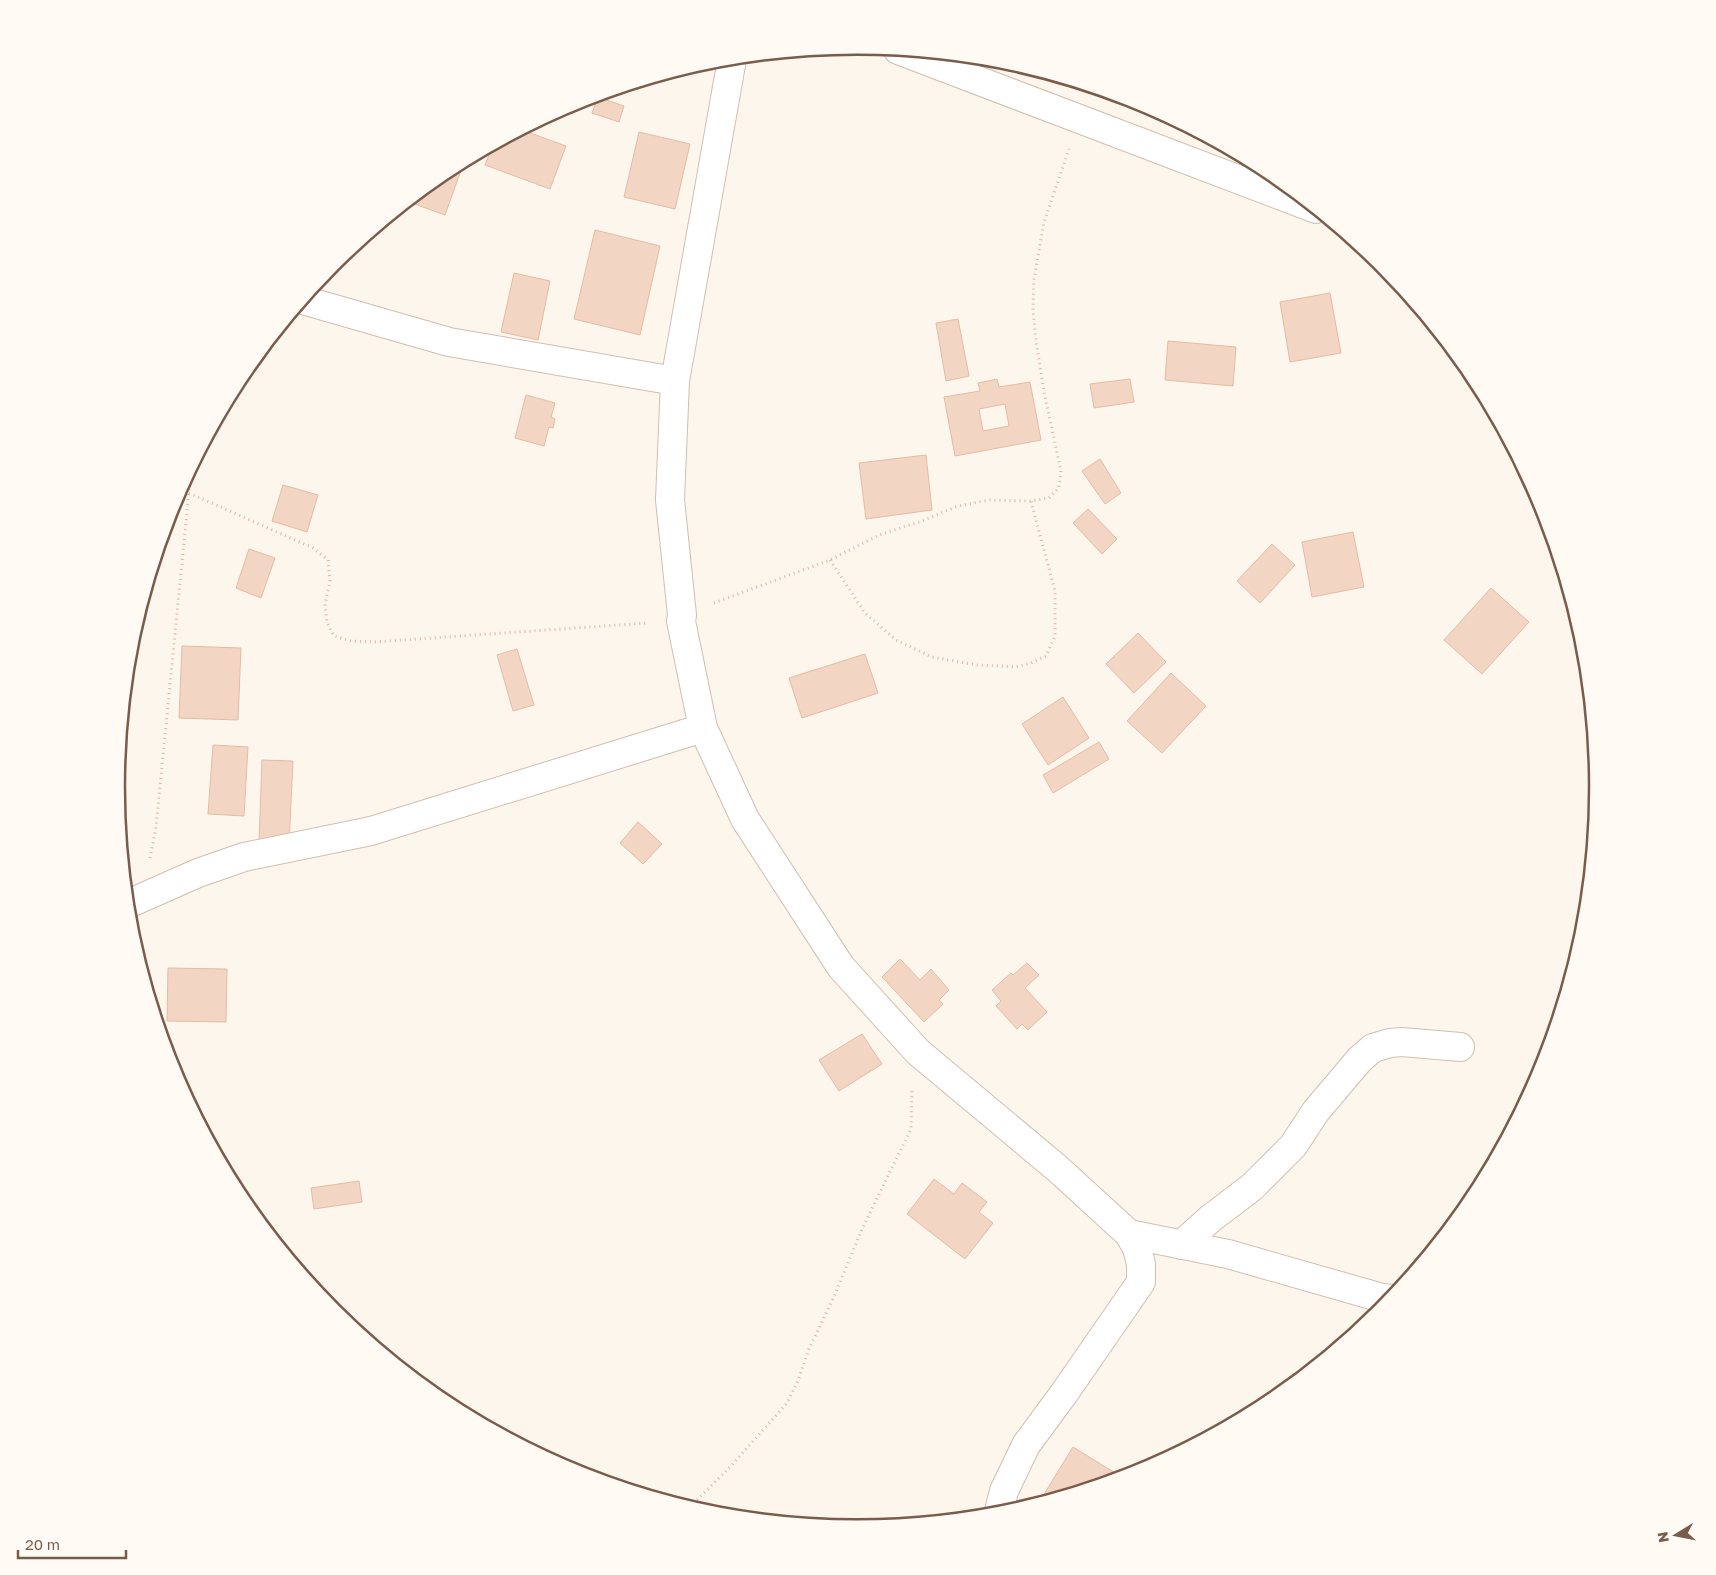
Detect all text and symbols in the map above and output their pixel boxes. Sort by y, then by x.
north arrow [1651,1510,1701,1560]
scale bar [18,1528,125,1560]
text: N [1653,1531,1672,1544]
text: 20 m [25,1535,60,1553]

